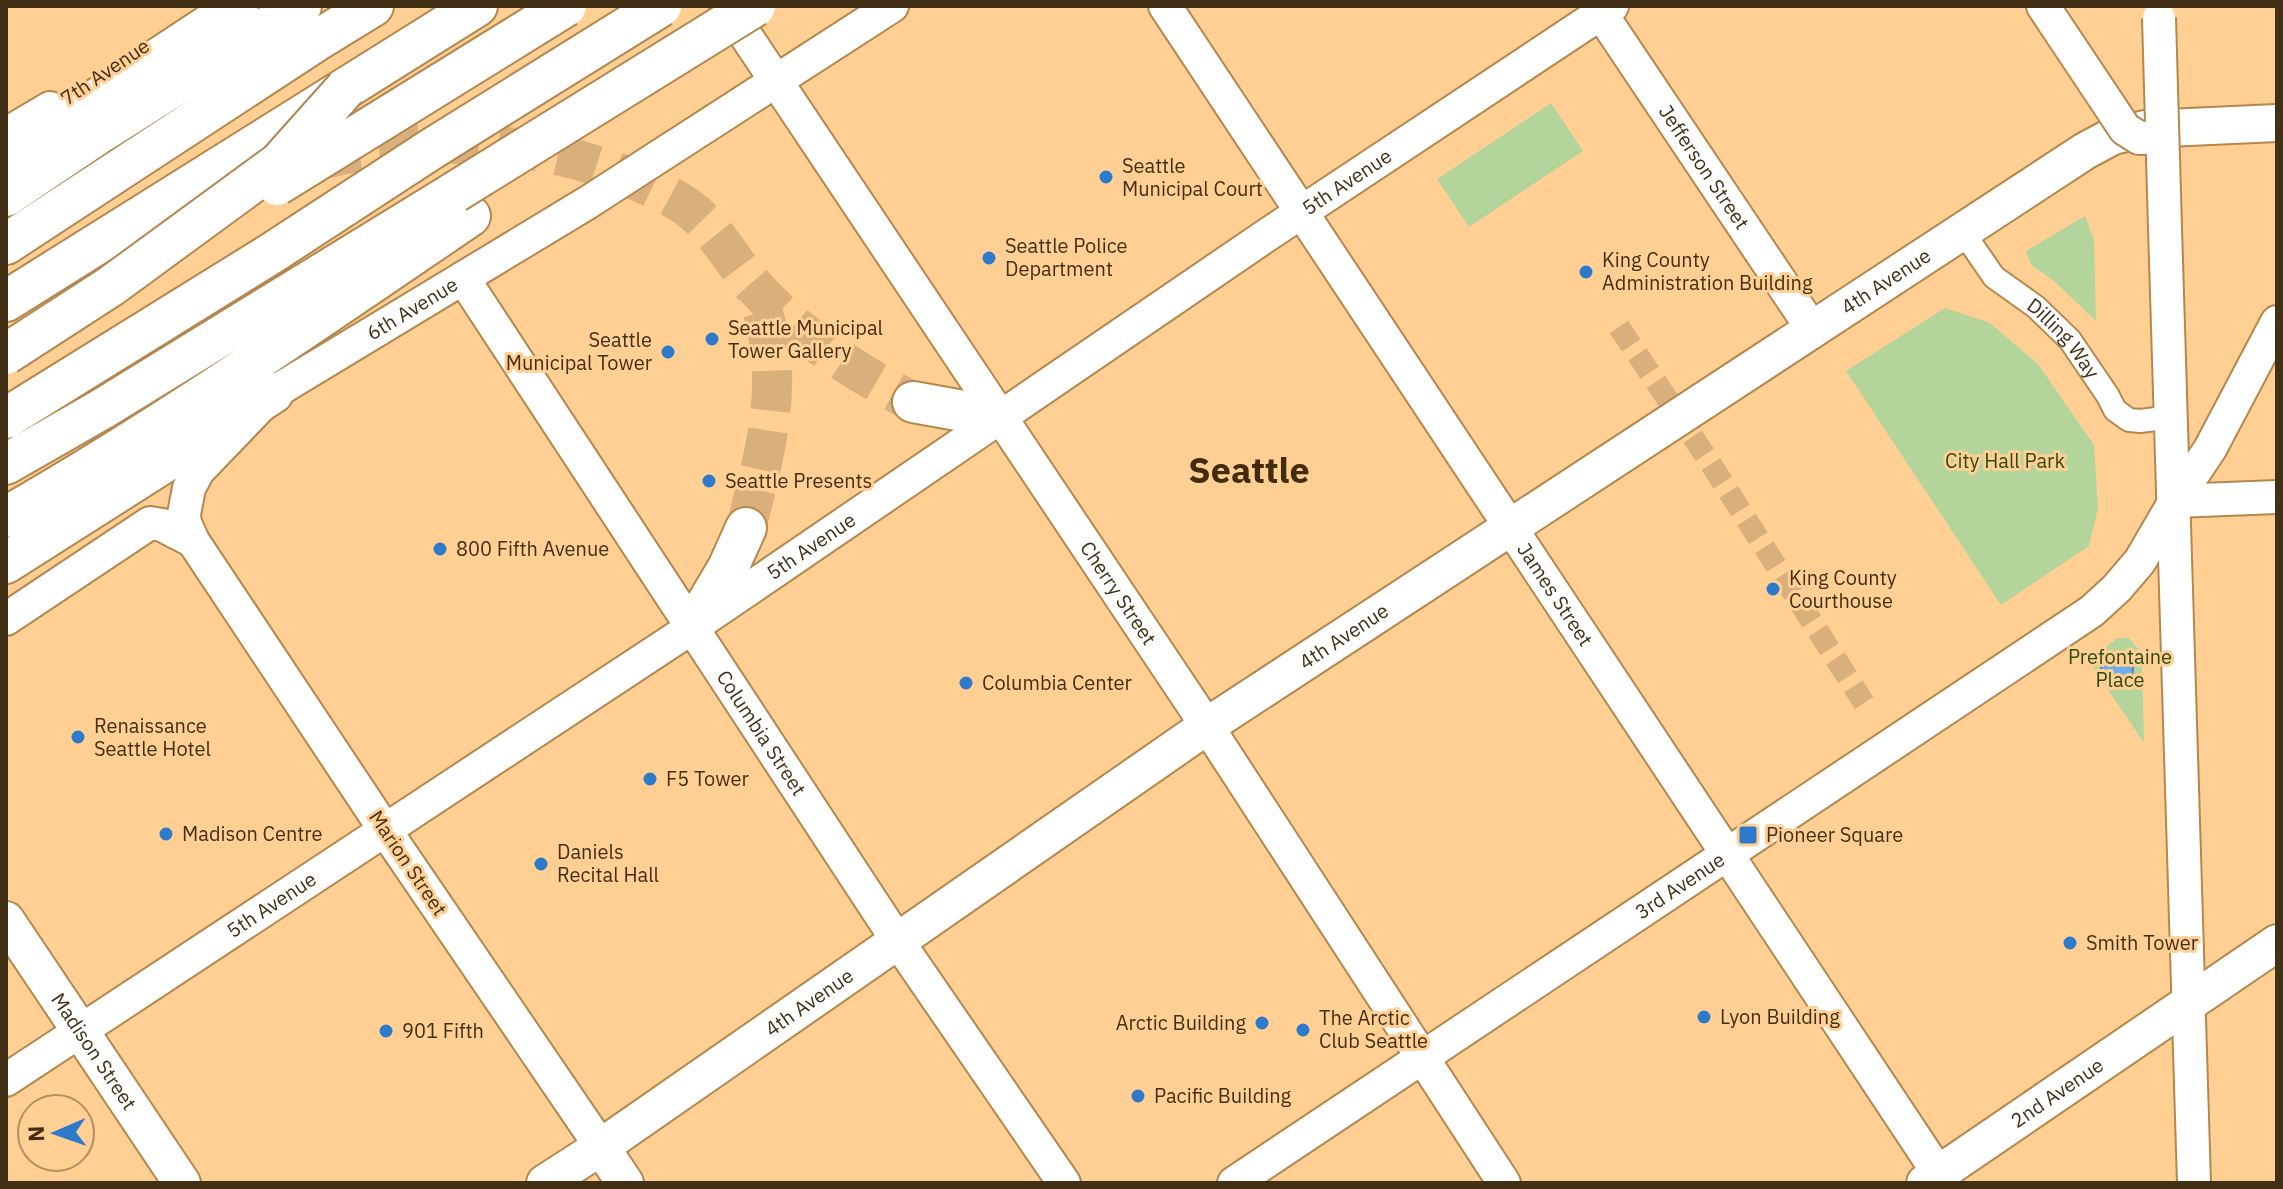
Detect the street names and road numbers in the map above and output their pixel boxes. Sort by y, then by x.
street label: 7th Avenue [55,32,155,111]
street label: Jefferson Street [1653,99,1756,234]
street label: 5th Avenue [1297,142,1397,221]
street label: 4th Avenue [1836,242,1936,320]
street label: 6th Avenue [361,270,463,346]
street label: Dilling Way [2022,291,2106,384]
street label: 5th Avenue [761,506,861,586]
street label: Cherry Street [1074,536,1163,650]
street label: James Street [1511,537,1599,651]
street label: 4th Avenue [1293,597,1394,675]
street label: Columbia Street [711,665,813,801]
street label: Marion Street [363,805,454,921]
street label: 3rd Avenue [1630,846,1730,925]
street label: 5th Avenue [221,865,321,944]
street label: 4th Avenue [759,962,858,1042]
street label: Madison Street [45,987,143,1115]
street label: 2nd Avenue [2005,1051,2109,1134]

